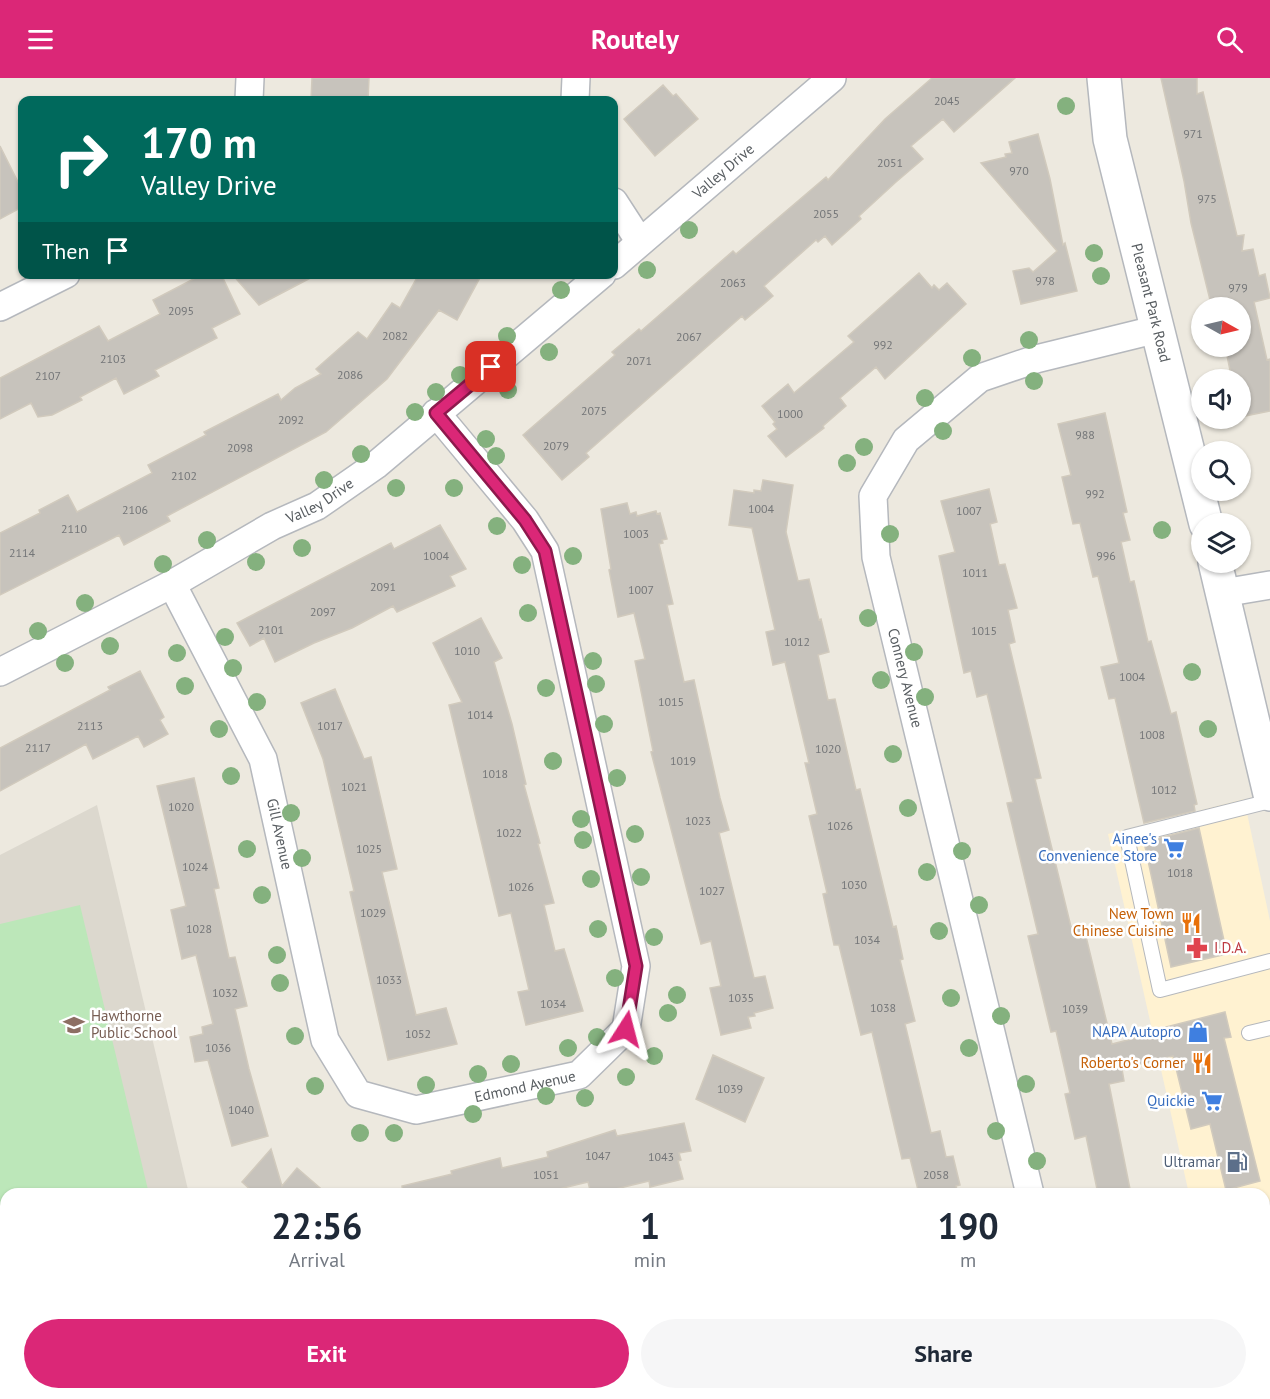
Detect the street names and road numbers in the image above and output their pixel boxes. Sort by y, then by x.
street label: Valley Drive [687,139,758,203]
street label: Pleasant Park Road [1127,241,1175,364]
street label: Valley Drive [282,473,357,528]
street label: Connery Avenue [884,626,927,730]
street label: Gill Avenue [263,796,297,871]
street label: Edmond Avenue [473,1066,577,1106]

